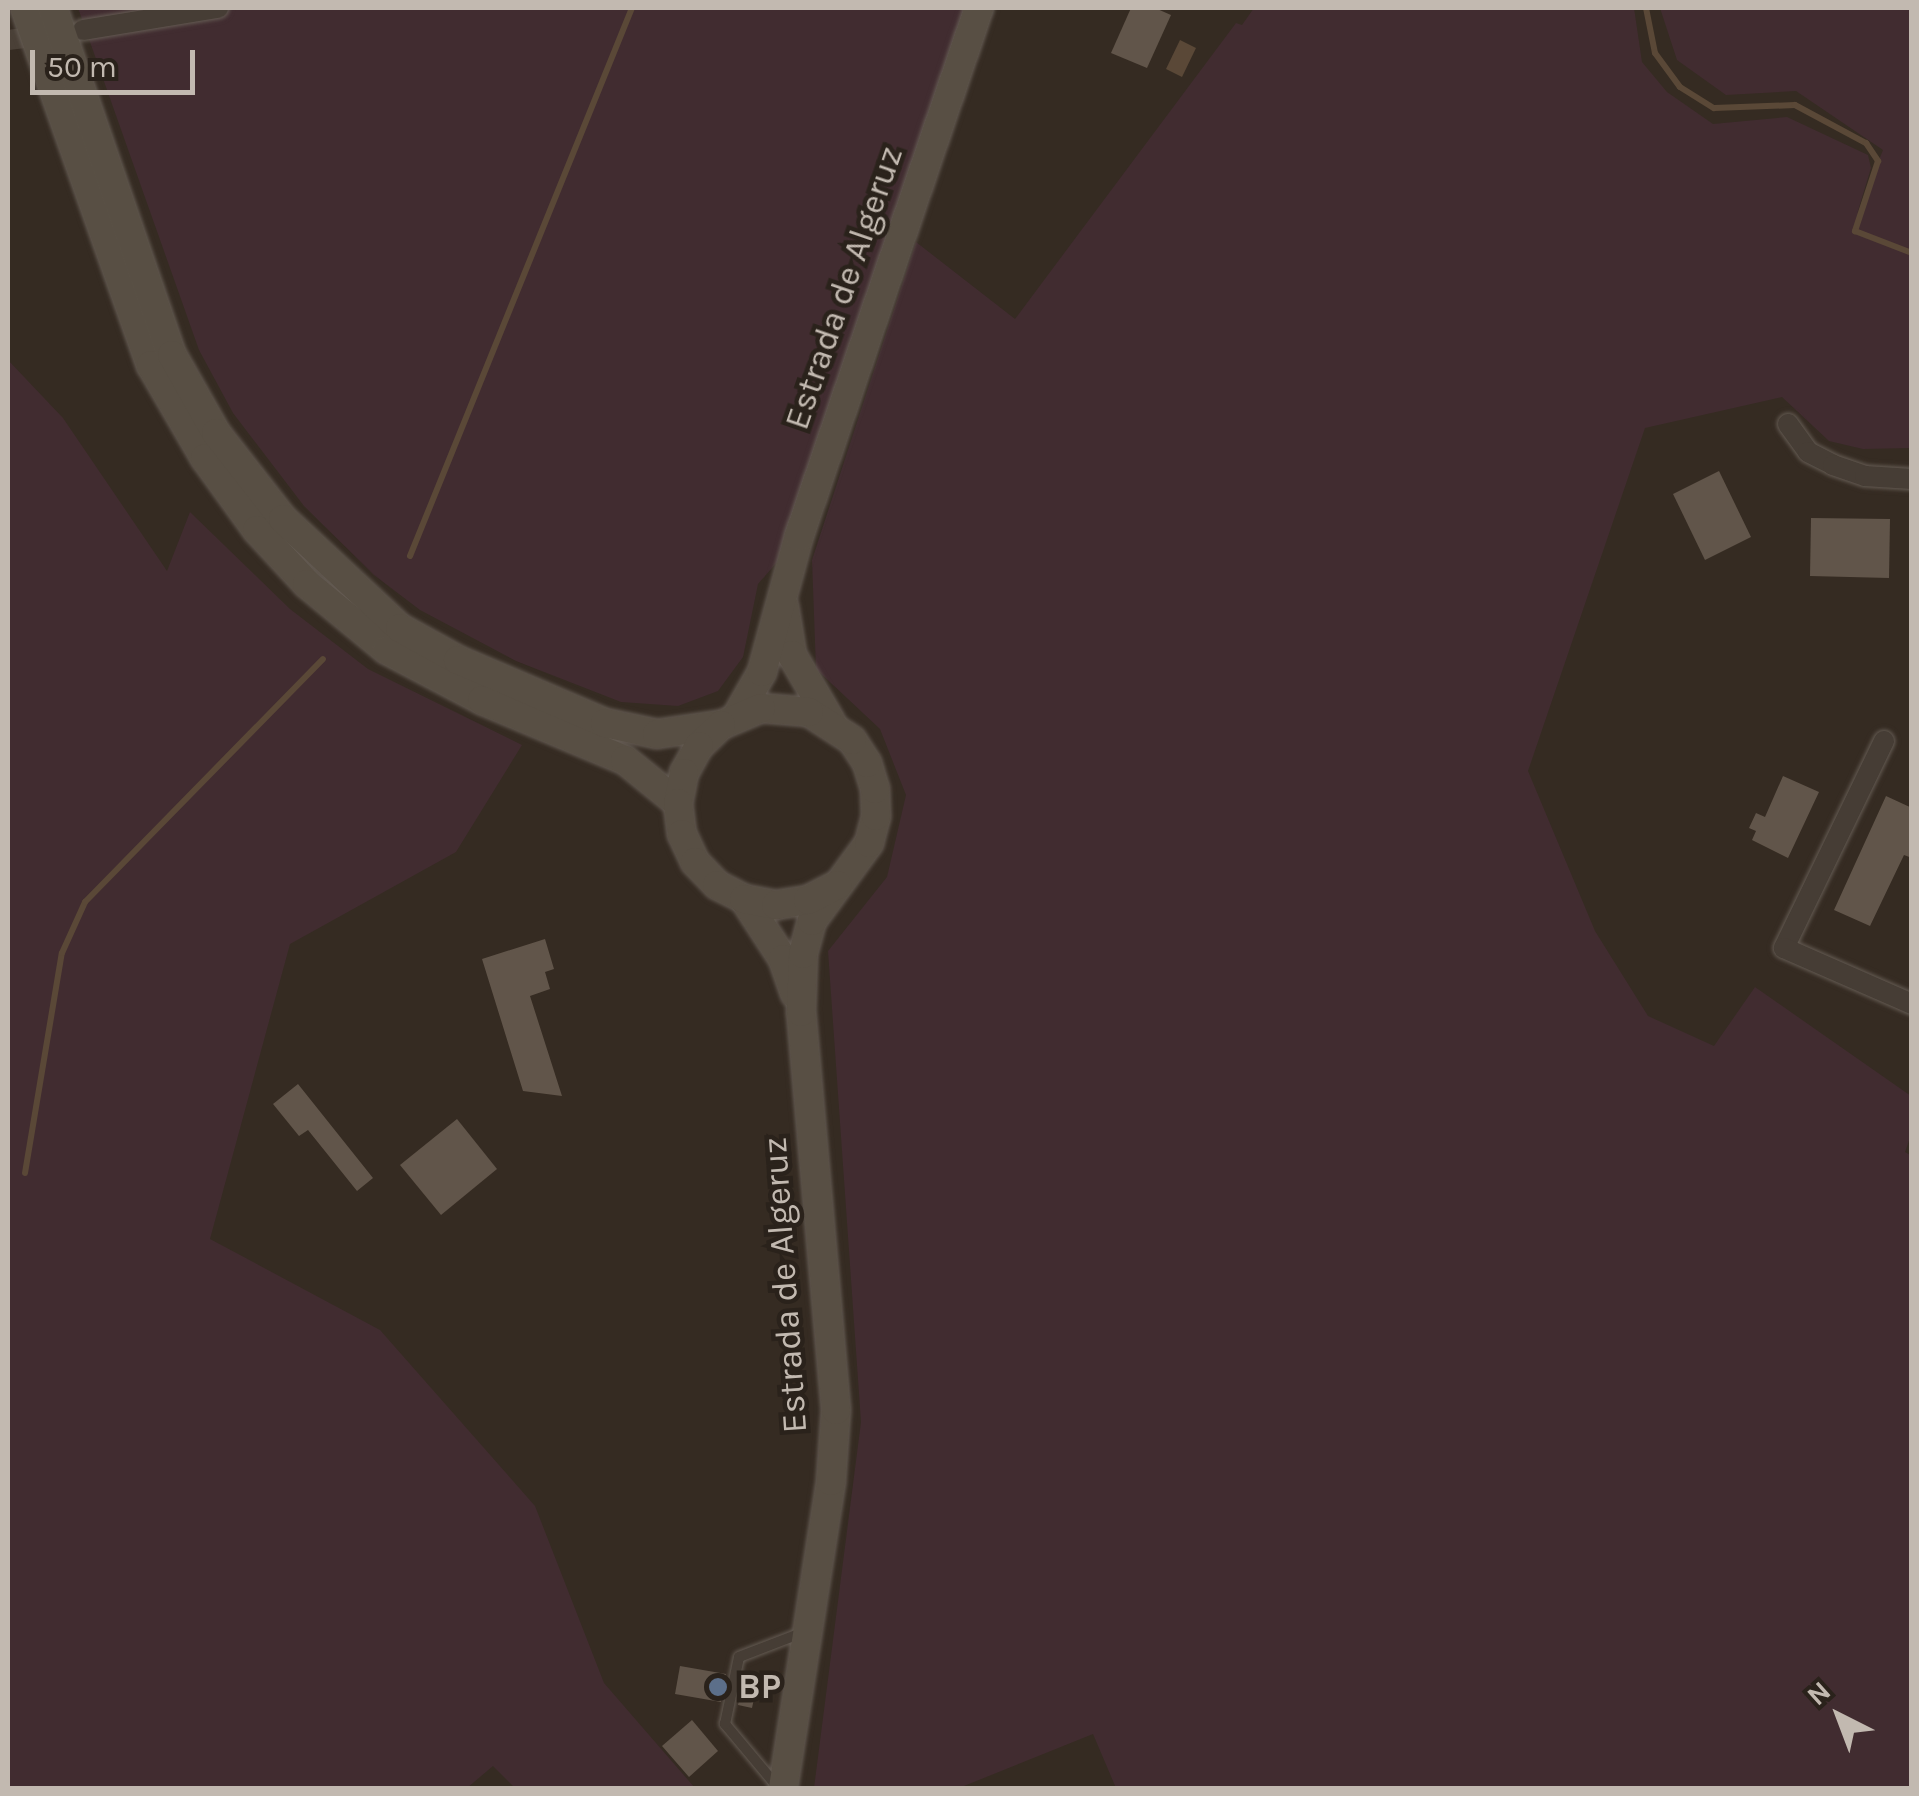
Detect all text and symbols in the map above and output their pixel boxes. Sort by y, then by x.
scale bar [35,30,200,92]
text: 50 m [47,49,117,85]
street label: Estrada de Algeruz [776,141,912,435]
street label: Estrada de Algeruz [754,1136,816,1434]
place label: BP [738,1666,781,1708]
north arrow [1789,1666,1889,1766]
text: N [1800,1674,1837,1712]
marker: BP [707,1676,729,1698]

